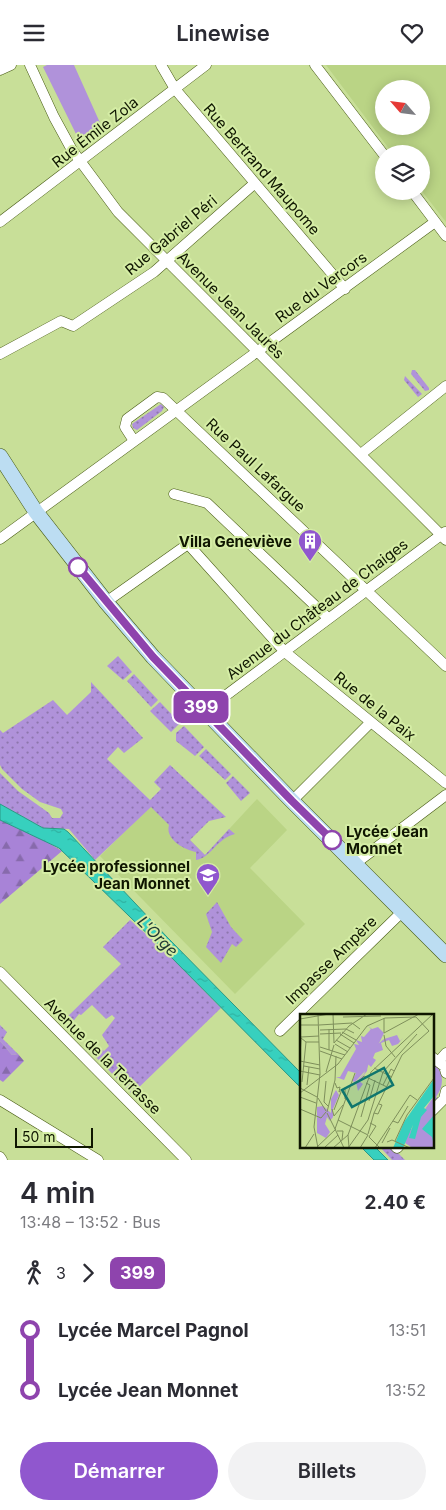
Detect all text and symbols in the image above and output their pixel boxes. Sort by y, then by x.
icon: menu [20,19,48,47]
icon: heart [398,19,426,47]
text: Linewise [176,20,270,46]
north arrow [375,80,430,135]
map controls [375,80,430,200]
street label: Rue Émile Zola [48,92,142,172]
street label: Rue Bertrand Maupome [200,99,324,239]
button: layers [375,145,430,200]
street label: Rue Gabriel Péri [121,191,221,279]
street label: Avenue Jean Jaurès [173,247,289,363]
street label: Rue du Vercors [271,247,371,327]
street label: Rue Paul Lafargue [202,414,310,516]
building icon: Villa Geneviève [297,528,323,562]
place label: Villa Geneviève [179,532,292,551]
street label: Avenue du Château de Chaiges [222,534,412,684]
unlabelled marker [68,557,88,577]
street label: Rue de la Paix [330,667,420,745]
line badge: 399 [172,691,230,723]
text: 399 [184,696,219,717]
place label: Lycée Jean Monnet [346,822,428,858]
marker: Lycée Jean Monnet [322,830,342,850]
place label: Lycée professionnel Jean Monnet [43,857,191,893]
school or university icon: Lycée professionnel Jean Monnet [195,862,221,896]
water label: L'Orge [133,911,183,961]
street label: Impasse Ampère [281,912,381,1008]
street label: Avenue de la Terrasse [41,994,165,1118]
inset map [300,1014,434,1147]
scale bar [15,1125,92,1148]
text: 50 m [22,1128,56,1145]
text: 4 min [20,1176,95,1210]
text: 2.40 € [365,1191,426,1214]
text: 13:48 – 13:52 · Bus [20,1212,161,1232]
icon: walk [20,1259,48,1287]
icon: forward [74,1259,102,1287]
text: 399 [120,1262,155,1283]
text: 3 [56,1263,66,1283]
text: Lycée Marcel Pagnol [58,1319,249,1342]
text: 13:51 [389,1320,426,1340]
text: Lycée Jean Monnet [58,1379,238,1402]
text: 13:52 [386,1380,426,1400]
button: Démarrer [20,1442,218,1500]
button: Billets [228,1442,426,1500]

